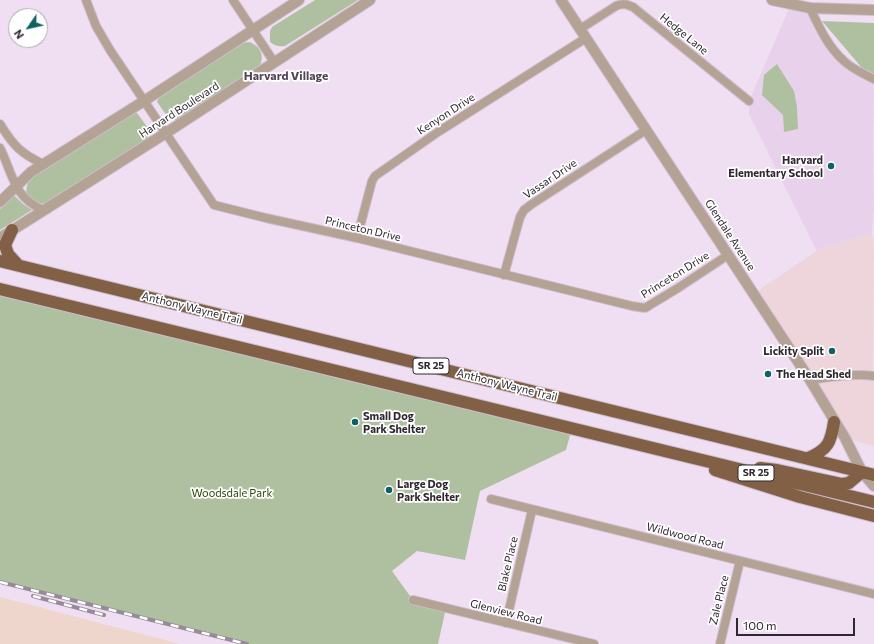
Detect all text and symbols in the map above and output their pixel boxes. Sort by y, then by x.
north arrow [8,8,48,48]
street label: Hedge Lane [657,11,711,57]
text: N [11,27,26,41]
district label: Harvard Village [244,69,328,83]
street label: Harvard Boulevard [137,79,221,141]
street label: Kenyon Drive [415,90,477,138]
place label: Harvard Elementary School [728,153,823,179]
street label: Vassar Drive [521,156,579,202]
marker: Harvard Elementary School [826,161,836,171]
street label: Glendale Avenue [702,197,758,273]
street label: Princeton Drive [324,214,402,244]
street label: Princeton Drive [639,249,711,301]
street label: Anthony Wayne Trail [140,289,244,327]
place label: Lickity Split [763,344,824,358]
marker: Lickity Split [827,346,837,356]
road number: SR 25 [413,358,449,374]
street label: Anthony Wayne Trail [455,366,559,404]
place label: The Head Shed [776,367,851,381]
marker: The Head Shed [763,369,773,379]
place label: Small Dog Park Shelter [363,409,426,435]
marker: Small Dog Park Shelter [350,417,360,427]
road number: SR 25 [738,465,774,481]
place label: Large Dog Park Shelter [397,477,460,503]
marker: Large Dog Park Shelter [384,485,394,495]
park label: Woodsdale Park [192,486,272,500]
street label: Wildwood Road [645,520,725,552]
street label: Blake Place [495,535,521,593]
street label: Zale Place [706,574,732,626]
street label: Glenview Road [469,597,543,627]
scale bar [738,610,857,636]
text: 100 m [743,618,777,632]

